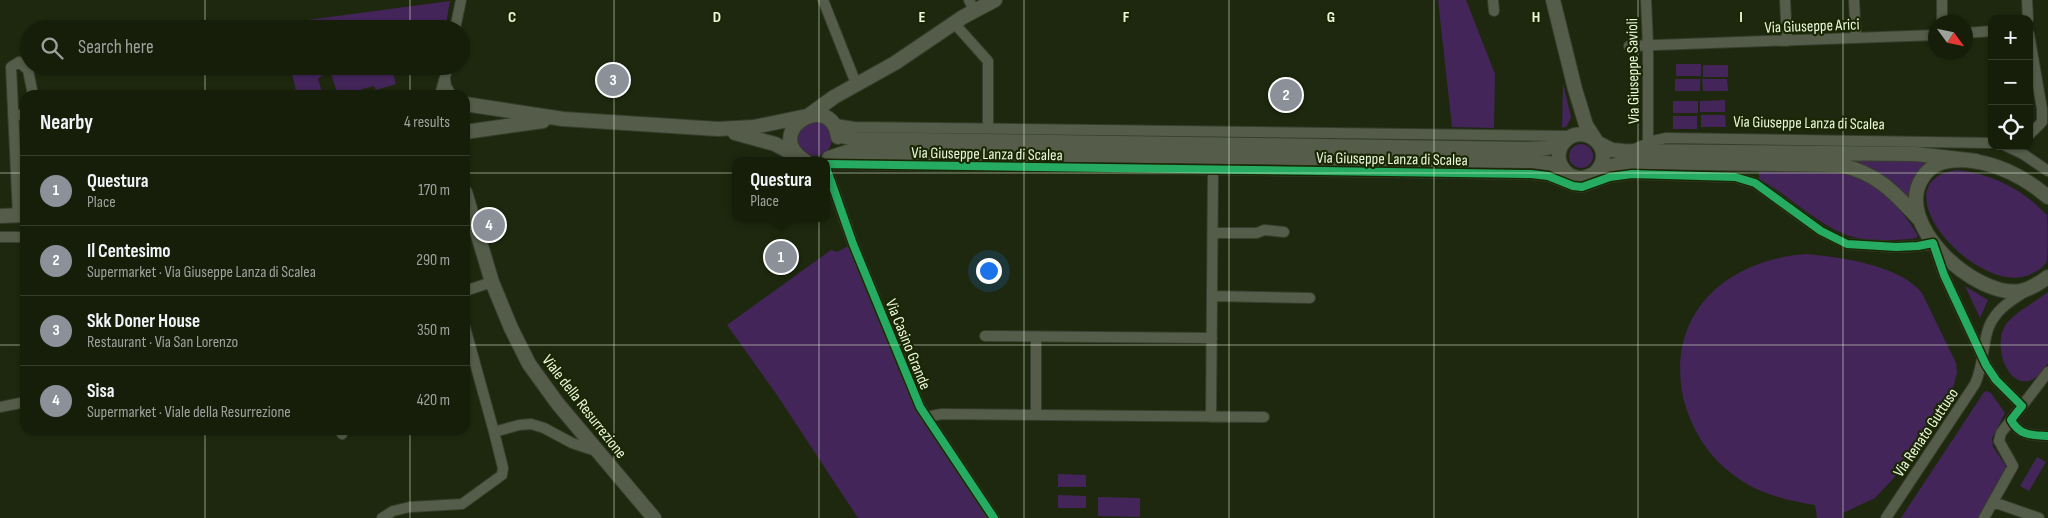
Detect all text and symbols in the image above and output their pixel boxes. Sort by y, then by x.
text: C [508,8,516,27]
text: D [713,8,721,27]
text: E [919,8,926,27]
text: F [1123,8,1130,27]
text: G [1327,8,1335,27]
text: H [1532,8,1540,27]
text: I [1739,8,1743,27]
street label: Via Giuseppe Arici [1764,15,1860,38]
north arrow [1928,15,1973,60]
map controls [1988,15,2033,150]
button: + [1988,15,2033,60]
street label: Via Giuseppe Savioli [1623,18,1644,124]
search box [20,20,470,75]
icon: search [38,34,66,62]
text: Search here [78,36,154,59]
button: − [1988,60,2033,105]
pin: 3 [597,61,629,99]
pin: 2 [1270,76,1302,114]
button: locate [1988,105,2033,150]
text: Nearby [40,110,93,135]
text: 4 results [404,113,450,132]
street label: Via Giuseppe Lanza di Scalea [1733,113,1885,134]
street label: Via Giuseppe Lanza di Scalea [911,144,1063,165]
street label: Via Giuseppe Lanza di Scalea [1316,149,1468,170]
popup [732,157,830,222]
text: Questura [750,169,812,192]
text: Questura [87,170,149,193]
text: 1 [53,181,59,200]
text: 170 m [418,181,450,200]
text: Place [750,192,779,211]
text: Place [87,193,116,212]
pin: 4 [473,206,505,244]
pin: 1 [765,238,797,276]
text: Il Centesimo [87,240,171,263]
text: 2 [52,251,60,270]
text: 290 m [416,251,450,270]
your location [976,258,1002,284]
text: Supermarket · Via Giuseppe Lanza di Scalea [87,263,316,282]
street label: Via Casino Grande [881,297,934,393]
text: Skk Doner House [87,310,200,333]
text: 3 [52,321,60,340]
text: 350 m [417,321,450,340]
text: Restaurant · Via San Lorenzo [87,333,238,352]
street label: Viale della Resurrezione [538,351,630,462]
text: Sisa [87,380,115,403]
street label: Via Renato Guttuso [1890,385,1963,481]
text: 4 [52,391,60,410]
text: 420 m [417,391,450,410]
text: Supermarket · Viale della Resurrezione [87,403,291,422]

